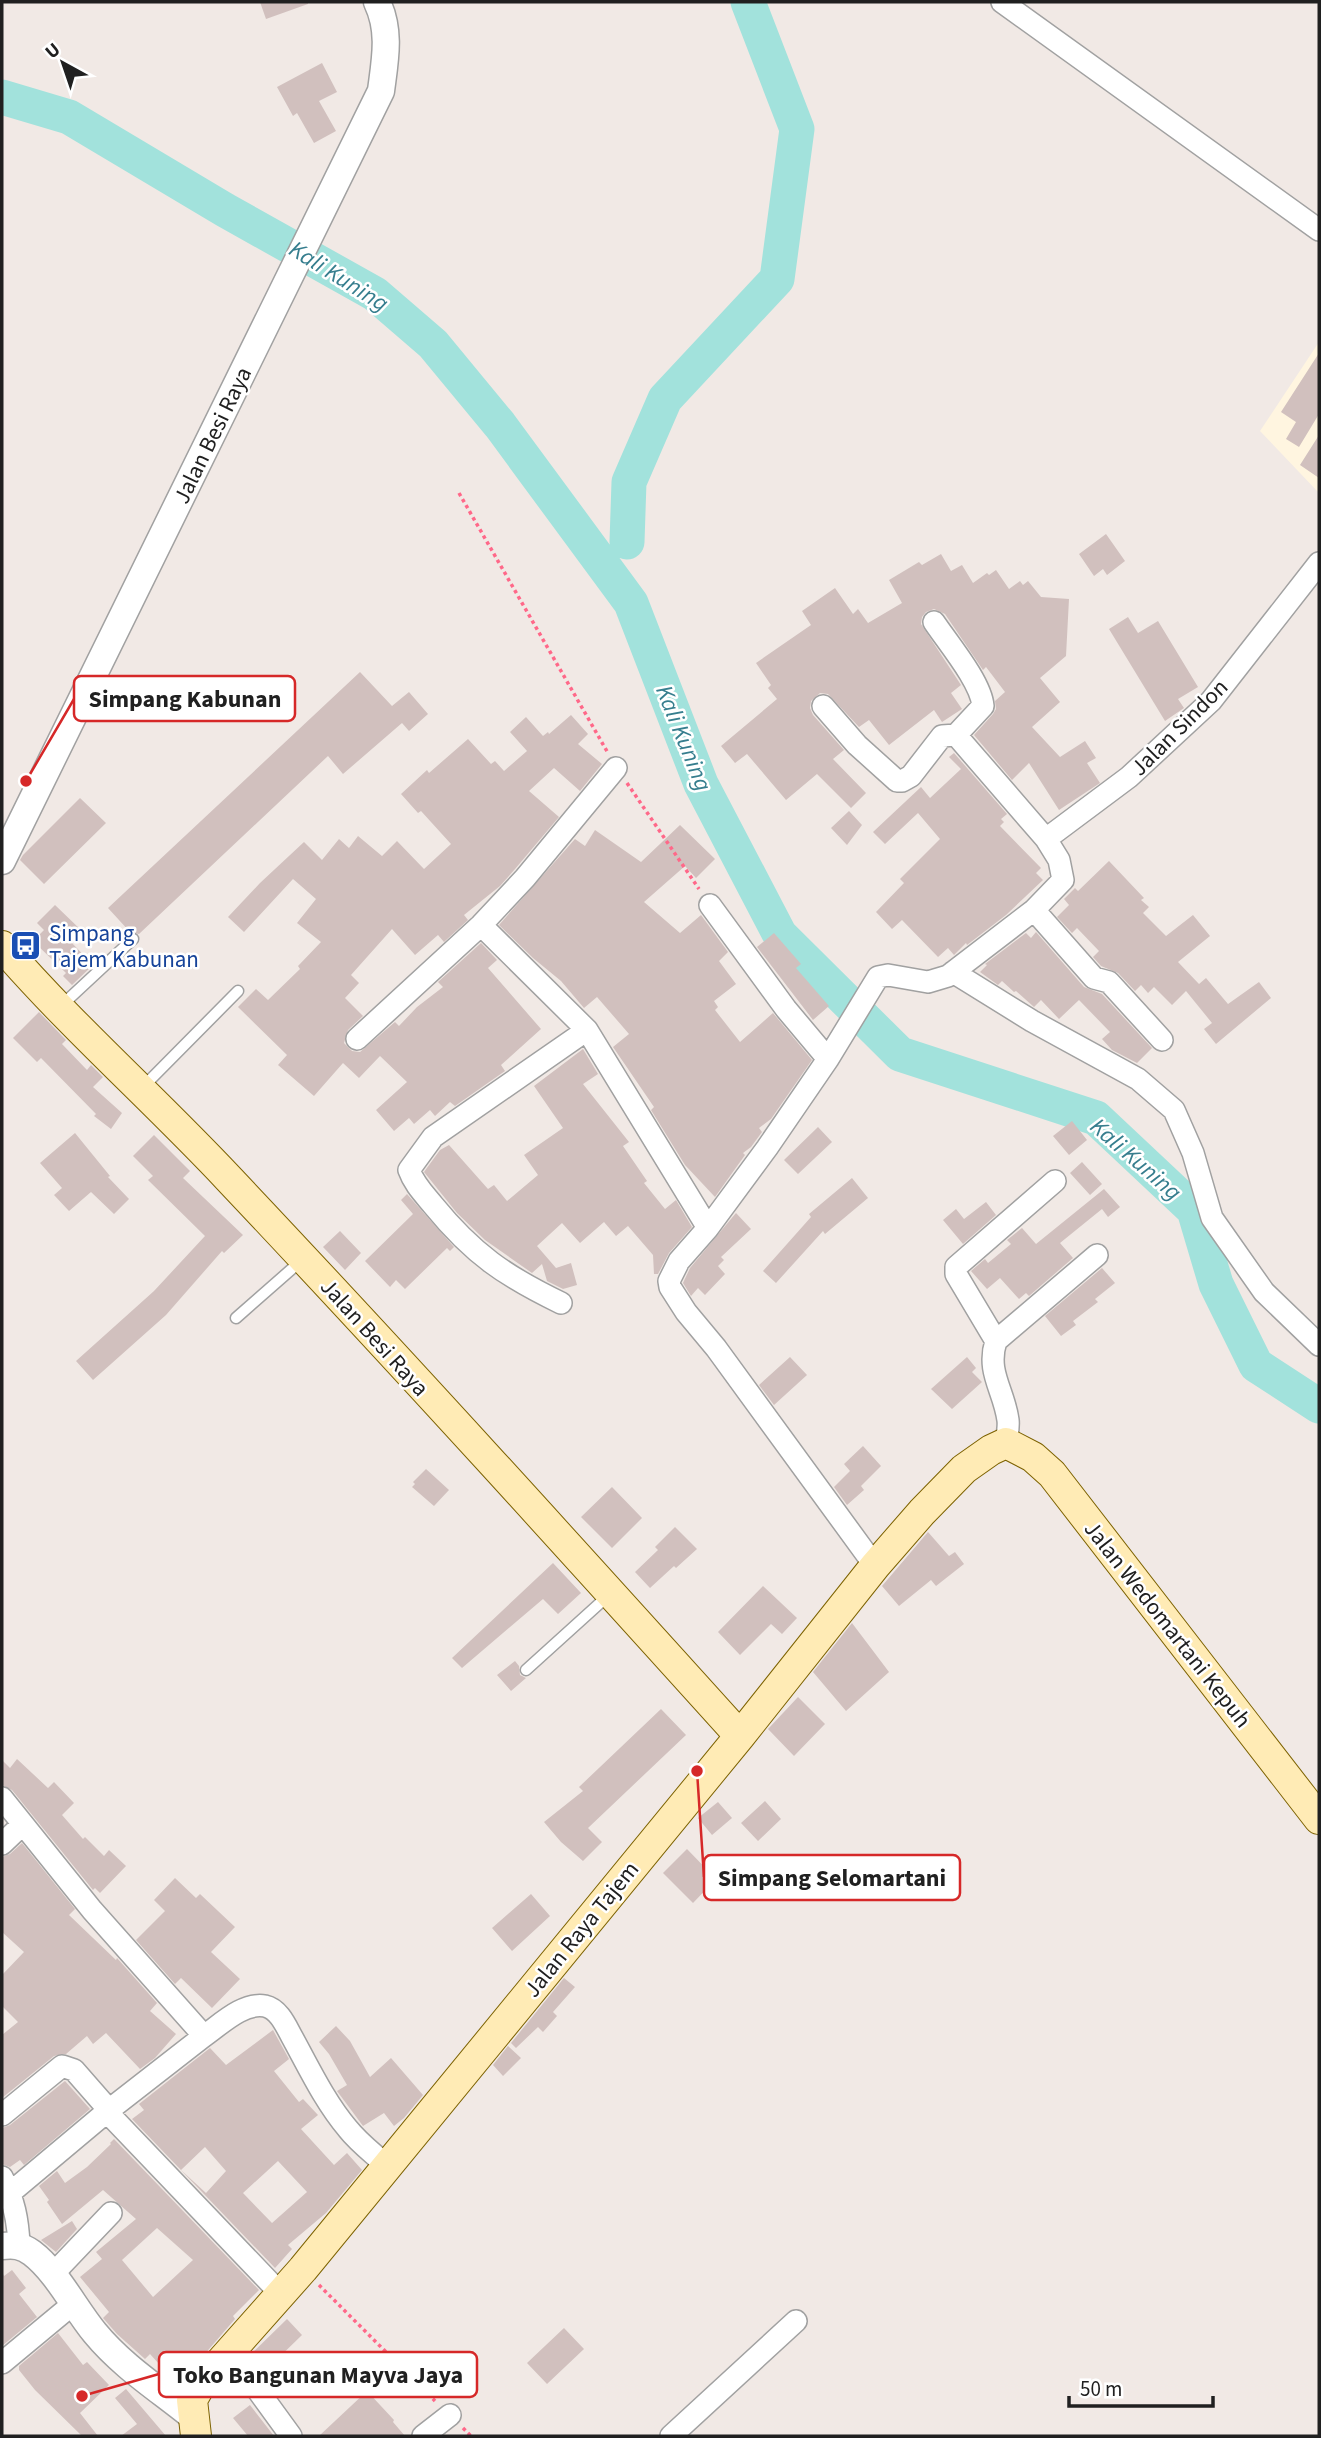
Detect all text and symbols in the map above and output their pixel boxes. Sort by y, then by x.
north arrow [28,28,98,98]
text: U [40,37,67,66]
water label: Kali Kuning [282,232,395,321]
street label: Jalan Besi Raya [165,361,260,509]
street label: Jalan Sindon [1123,671,1235,783]
callout: Simpang Kabunan [74,676,295,721]
water label: Kali Kuning [646,680,721,796]
text: Simpang Kabunan [89,682,281,717]
place label: Simpang Tajem Kabunan [49,917,199,976]
bus stop icon: Simpang Tajem Kabunan [9,929,43,963]
water label: Kali Kuning [1082,1110,1189,1209]
street label: Jalan Besi Raya [313,1271,437,1404]
street label: Jalan Wedomartani Kepuh [1076,1514,1259,1735]
street label: Jalan Raya Tajem [516,1854,647,2004]
callout: Simpang Selomartani [704,1855,960,1900]
text: Simpang Selomartani [718,1861,946,1896]
callout: Toko Bangunan Mayva Jaya [159,2352,477,2397]
text: Toko Bangunan Mayva Jaya [173,2358,463,2393]
scale bar [1069,2364,1212,2408]
text: 50 m [1080,2374,1122,2404]

